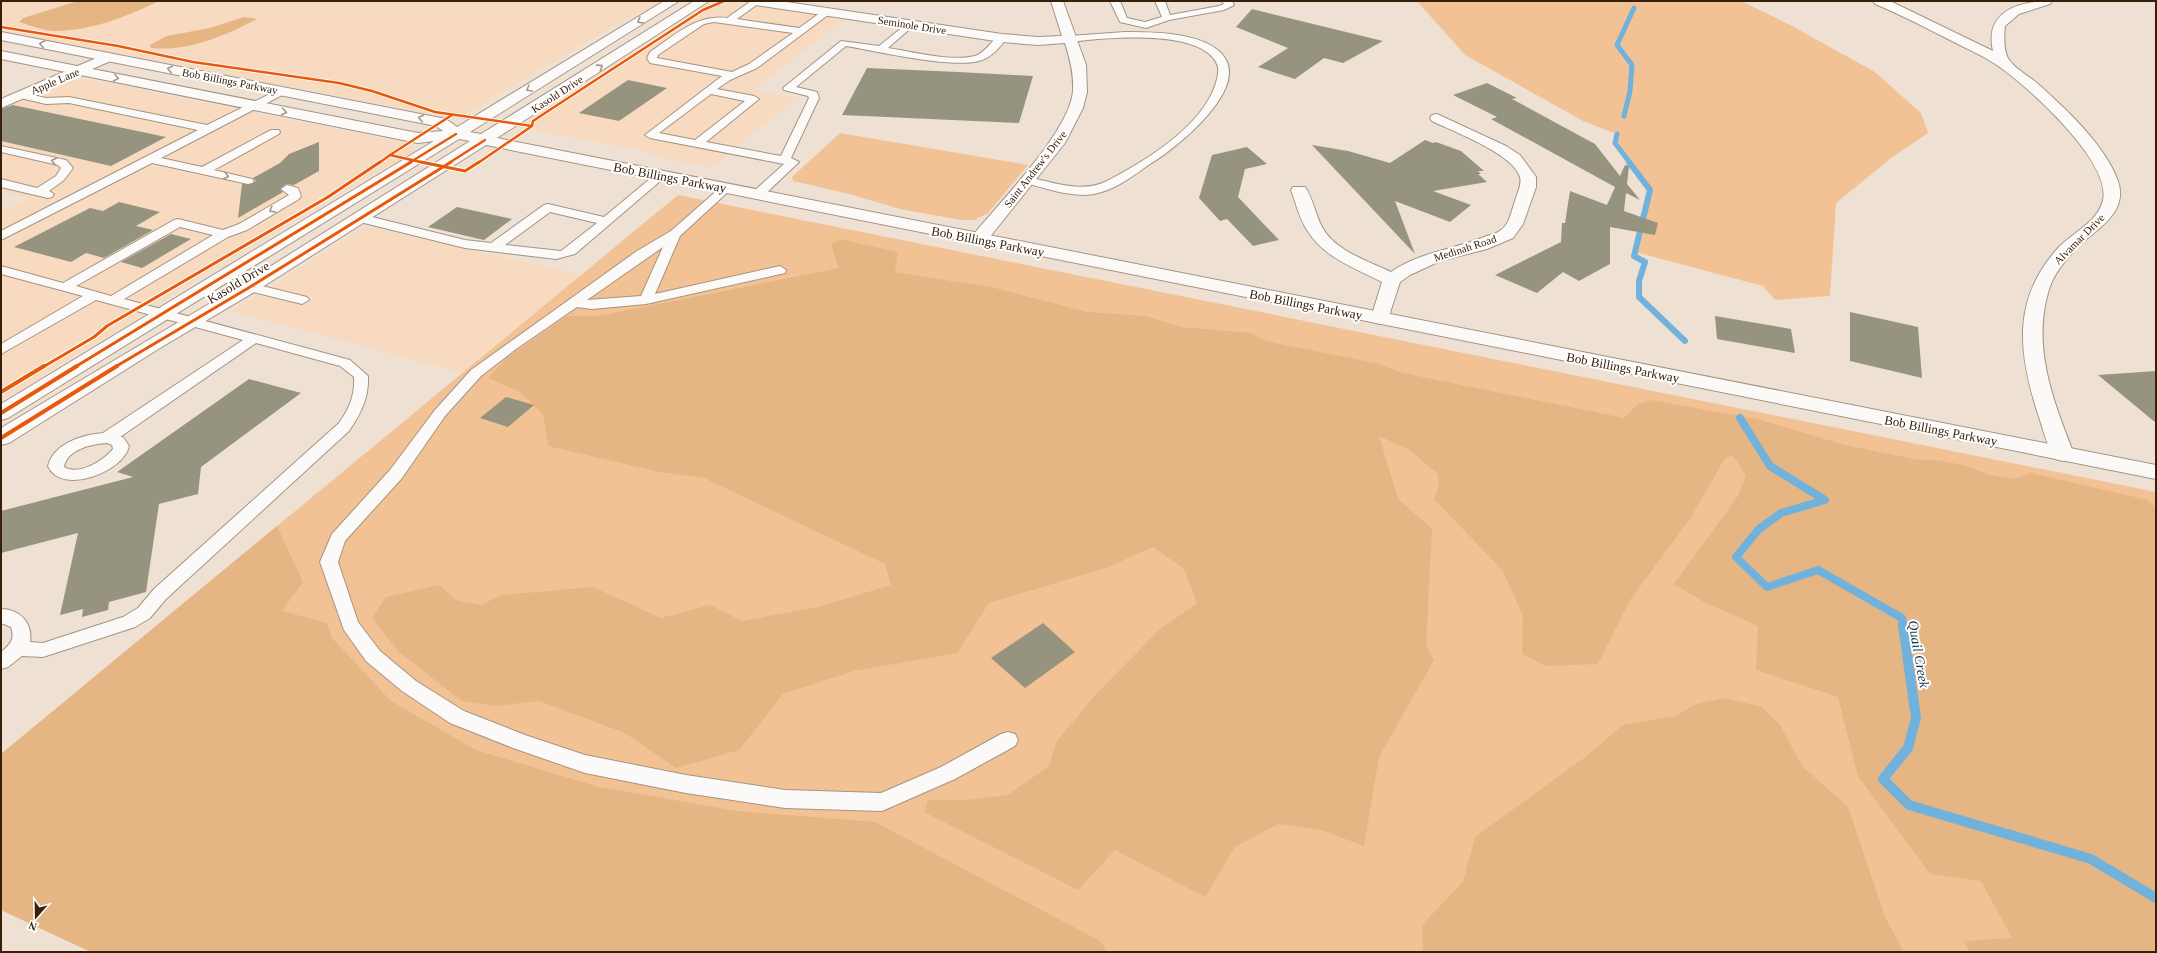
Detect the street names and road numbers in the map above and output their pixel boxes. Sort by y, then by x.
street label: Seminole Drive [877,14,947,36]
street label: Apple Lane [29,65,81,97]
street label: Bob Billings Parkway [181,66,279,96]
street label: Kasold Drive [529,73,585,115]
street label: Saint Andrew's Drive [1001,128,1069,210]
street label: Bob Billings Parkway [612,159,728,196]
street label: Alvamar Drive [2051,211,2107,267]
street label: Bob Billings Parkway [930,223,1046,260]
street label: Medinah Road [1432,232,1498,264]
street label: Kasold Drive [205,258,272,307]
street label: Bob Billings Parkway [1248,286,1364,323]
street label: Bob Billings Parkway [1565,349,1681,386]
street label: Bob Billings Parkway [1883,412,1999,449]

